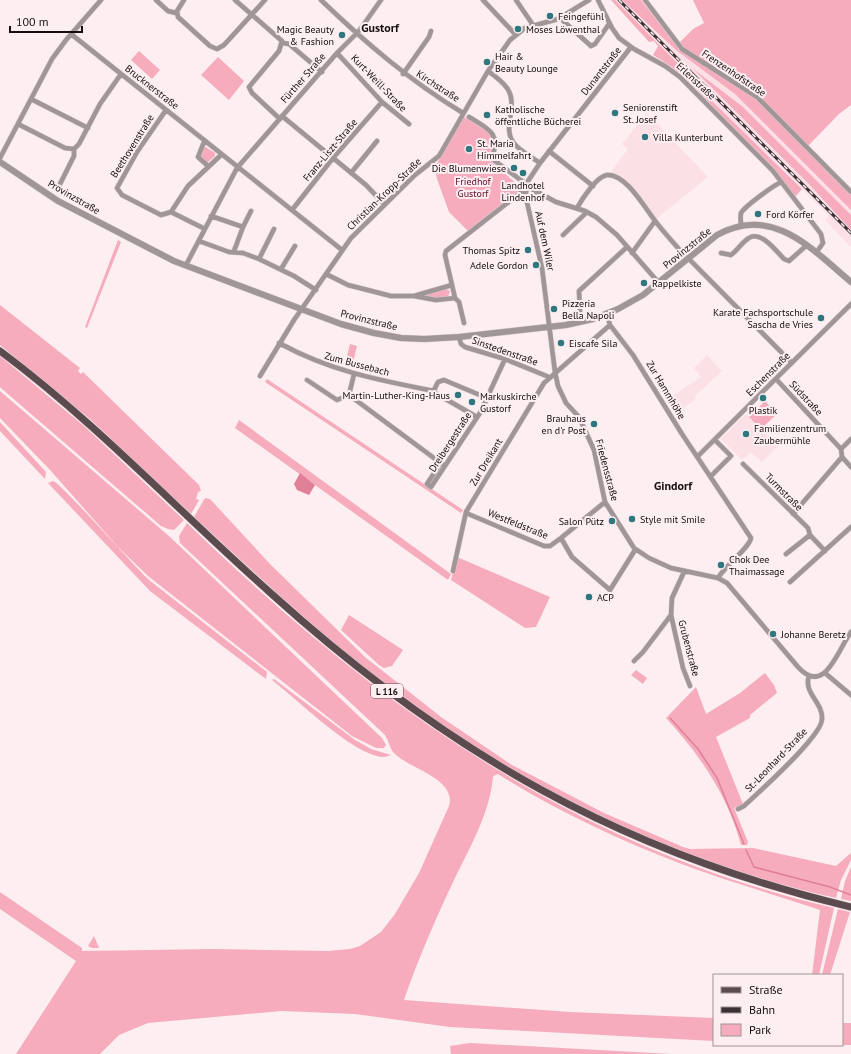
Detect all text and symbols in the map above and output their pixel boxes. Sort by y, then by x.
scale bar [10,8,82,34]
place label: Feingefühl [558,10,604,23]
marker: Feingefühl [545,11,555,21]
text: 100 m [16,14,49,29]
district label: Gustorf [361,20,400,35]
place label: Magic Beauty & Fashion [277,23,334,48]
place label: Moses Löwenthal [526,23,600,36]
marker: Moses Löwenthal [513,24,523,34]
marker: Magic Beauty & Fashion [337,30,347,40]
street label: Dunantstraße [578,44,624,98]
street label: Frenzenhofstraße [699,47,769,99]
street label: Fürther Straße [278,50,328,106]
place label: Hair & Beauty Lounge [495,50,558,75]
street label: Kurt-Weill-Straße [348,52,410,114]
marker: Hair & Beauty Lounge [482,57,492,67]
street label: Erlenstraße [674,59,718,103]
street label: Brucknerstraße [122,62,182,112]
street label: Kirchstraße [414,67,462,105]
place label: Seniorenstift St. Josef [623,101,678,126]
place label: Katholische öffentliche Bücherei [495,103,581,128]
marker: Seniorenstift St. Josef [610,108,620,118]
marker: Katholische öffentliche Bücherei [482,110,492,120]
street label: Beethovenstraße [107,112,157,180]
street label: Franz-Liszt-Straße [300,116,360,184]
place label: Villa Kunterbunt [652,131,724,144]
marker: Villa Kunterbunt [640,132,650,142]
place label: St. Maria Himmelfahrt [477,137,532,162]
marker: St. Maria Himmelfahrt [464,144,474,154]
street label: Christian-Kropp-Straße [344,155,424,233]
place label: Die Blumenwiese [432,162,506,175]
marker: Die Blumenwiese [509,163,519,173]
marker: Landhotel Lindenhof [518,168,528,178]
park label: Friedhof Gustorf [455,175,492,200]
street label: Provinzstraße [46,177,102,217]
place label: Landhotel Lindenhof [501,179,545,204]
place label: Ford Körfer [766,208,815,221]
marker: Ford Körfer [753,209,763,219]
street label: Auf dem Wiler [532,210,558,273]
street label: Provinzstraße [660,225,714,271]
place label: Thomas Spitz [462,244,520,257]
marker: Thomas Spitz [523,245,533,255]
place label: Adele Gordon [470,259,528,272]
marker: Adele Gordon [531,260,541,270]
place label: Rappelkiste [652,277,702,290]
marker: Rappelkiste [639,278,649,288]
place label: Pizzeria Bella Napoli [562,297,614,322]
marker: Pizzeria Bella Napoli [549,304,559,314]
place label: Karate Fachsportschule Sascha de Vries [713,306,813,331]
street label: Provinzstraße [339,307,399,333]
marker: Karate Fachsportschule Sascha de Vries [816,313,826,323]
street label: Sinstedenstraße [470,334,540,368]
place label: Eiscafe Sila [569,337,617,350]
marker: Eiscafe Sila [556,338,566,348]
street label: Zum Bussebach [323,349,391,379]
street label: Eschenstraße [743,349,793,399]
street label: Zur Hammhöhe [643,358,689,422]
street label: Südstraße [787,378,825,418]
place label: Martin-Luther-King-Haus [342,389,450,402]
marker: Martin-Luther-King-Haus [453,390,463,400]
place label: Markuskirche Gustorf [480,390,537,415]
marker: Plastik [758,393,768,403]
marker: Markuskirche Gustorf [467,397,477,407]
place label: Plastik [749,404,777,417]
street label: Dreibergestraße [426,410,474,474]
place label: Brauhaus en d'r Post [542,412,587,437]
marker: Brauhaus en d'r Post [589,419,599,429]
place label: Familienzentrum Zaubermühle [754,422,826,447]
marker: Familienzentrum Zaubermühle [741,429,751,439]
street label: Zur Dreikant [467,435,506,488]
street label: Friedensstraße [593,438,621,502]
street label: Turmstraße [762,470,806,514]
district label: Gindorf [654,478,693,493]
street label: Westfeldstraße [486,506,550,542]
place label: Style mit Smile [640,513,705,526]
marker: Style mit Smile [627,514,637,524]
place label: Salon Pütz [559,515,604,528]
marker: Salon Pütz [607,516,617,526]
place label: Chok Dee Thaimassage [729,553,785,578]
marker: Chok Dee Thaimassage [716,560,726,570]
place label: ACP [597,591,614,604]
marker: ACP [584,592,594,602]
street label: Grubenstraße [675,618,703,678]
place label: Johanne Beretz [780,628,846,641]
marker: Johanne Beretz [768,629,778,639]
road number: L 116 [371,684,403,698]
street label: St.-Leonhard-Straße [742,725,810,795]
legend [713,974,843,1046]
text: Straße [749,982,783,997]
text: Bahn [749,1002,775,1017]
text: Park [749,1022,771,1037]

